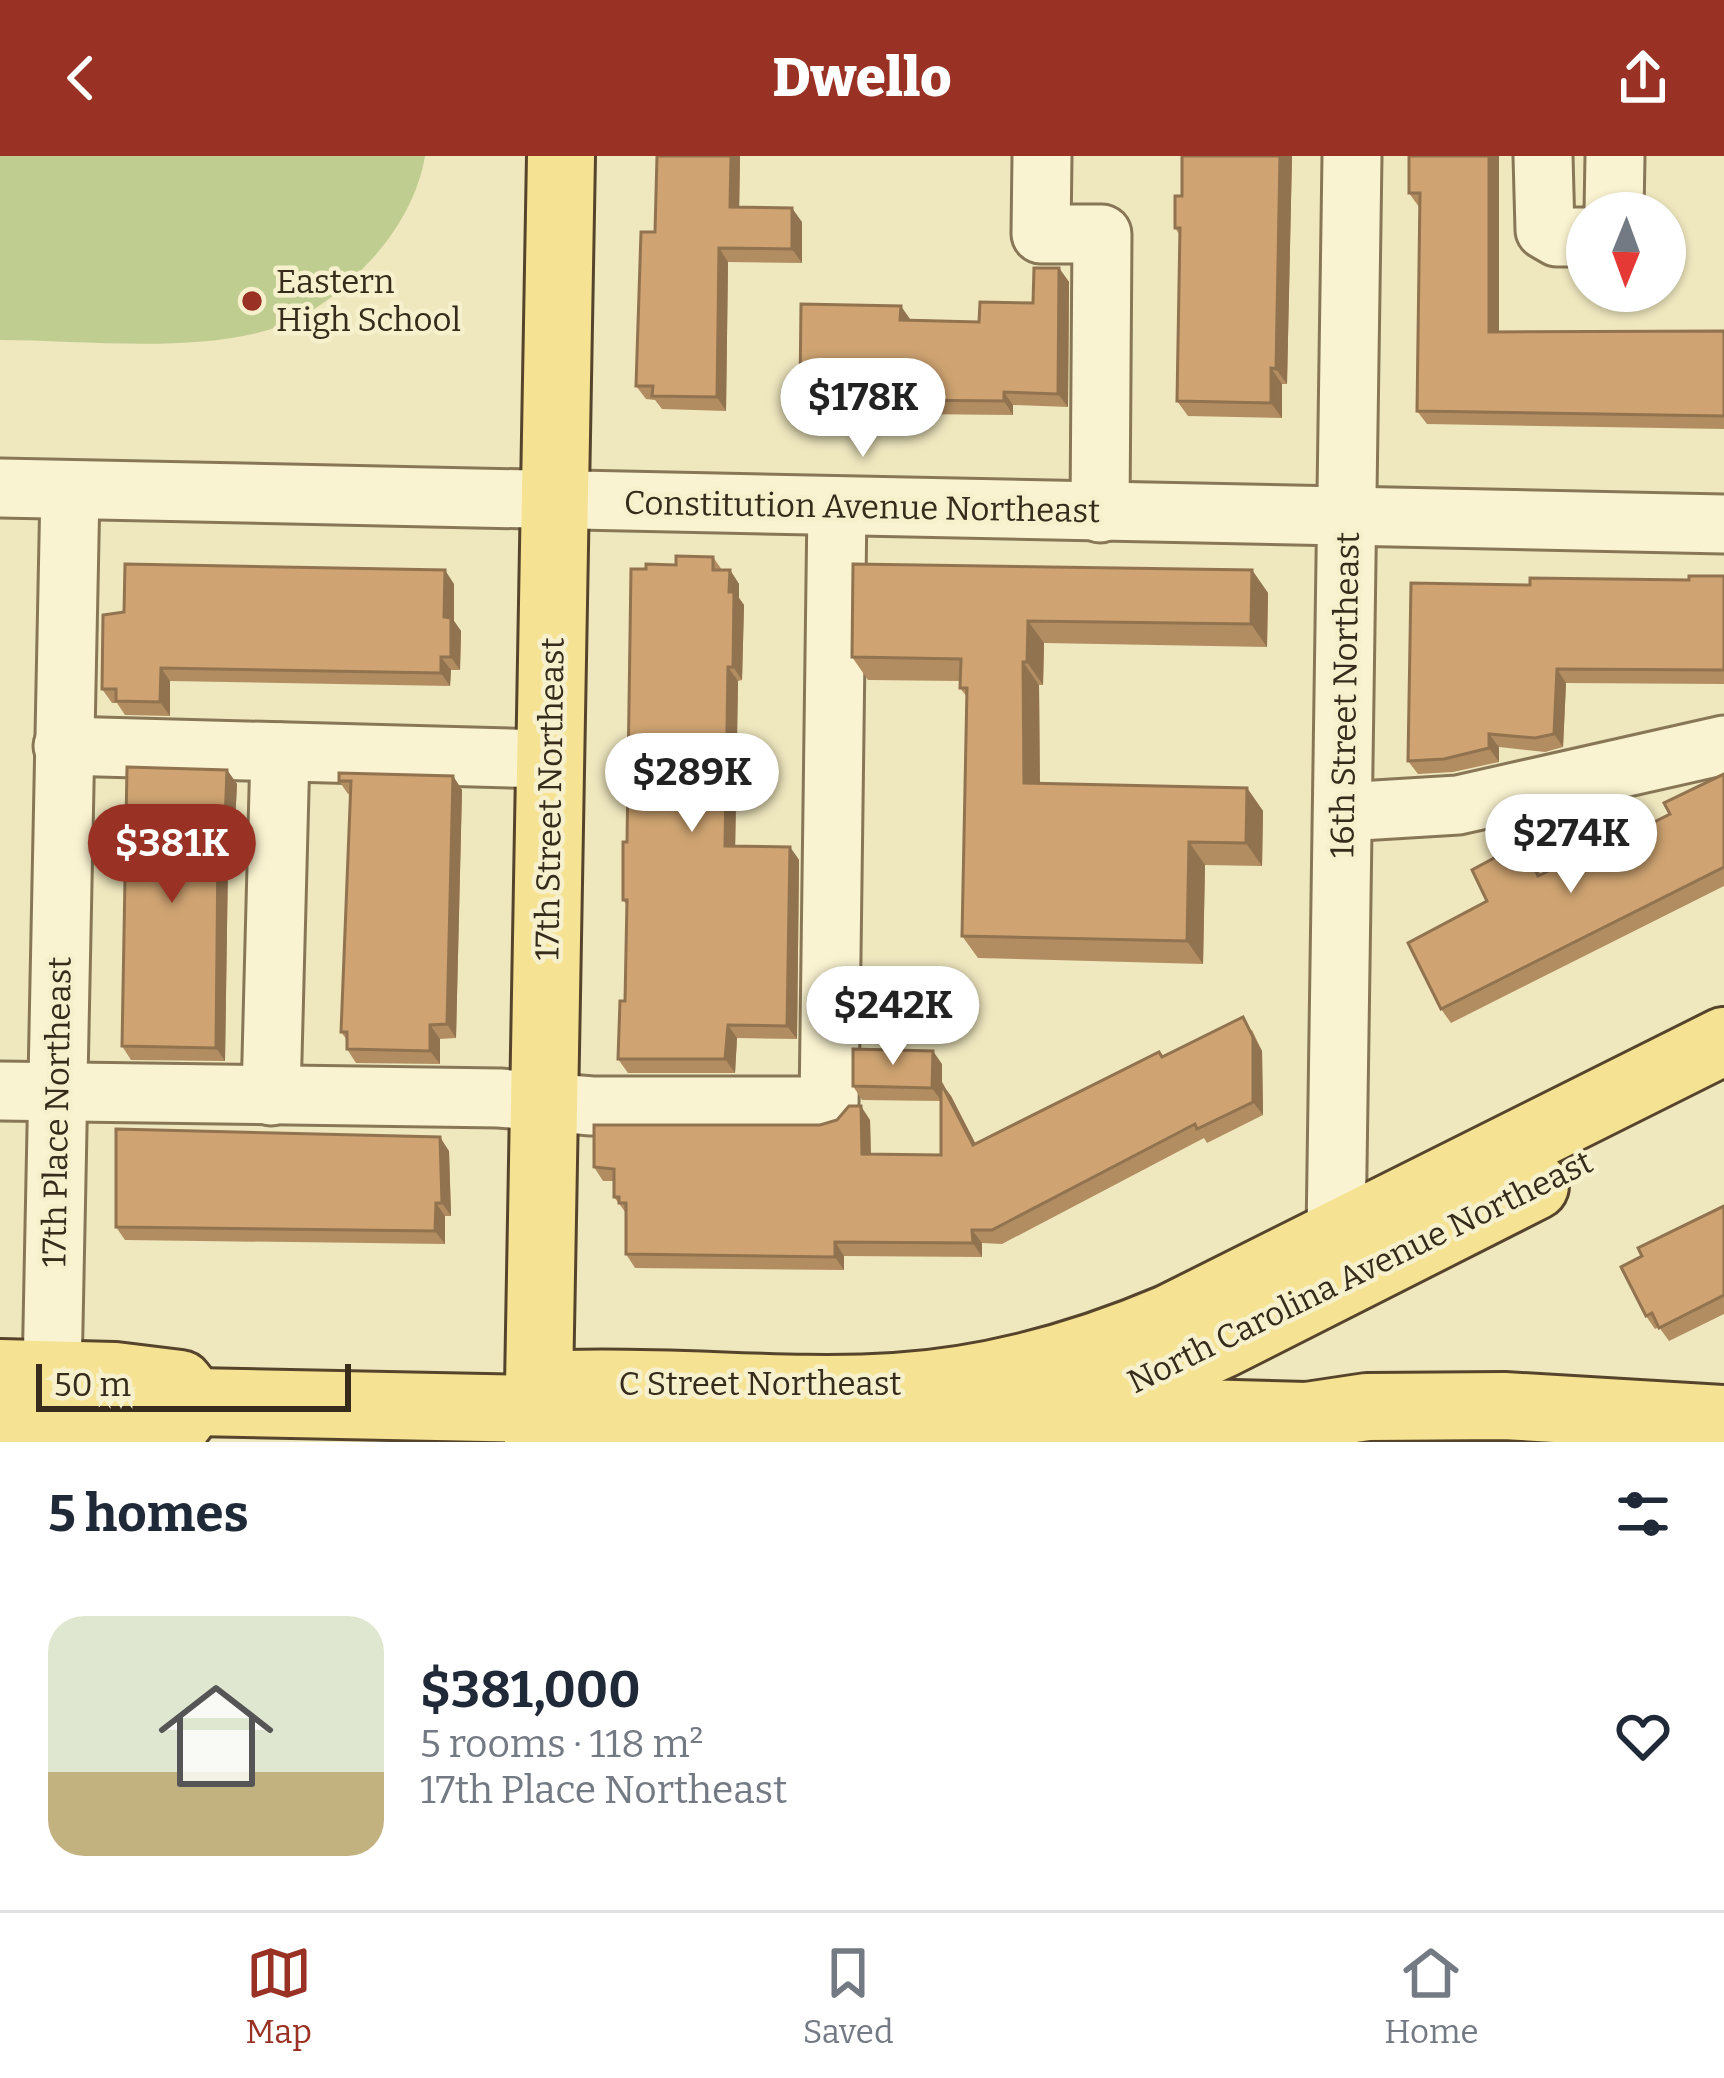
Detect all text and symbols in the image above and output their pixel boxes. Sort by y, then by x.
icon: back [48,45,114,111]
icon: share [1610,45,1676,111]
text: Dwello [773,46,951,110]
north arrow [1566,192,1686,312]
map controls [1566,192,1686,312]
place label: Eastern High School [276,262,461,340]
marker: Eastern High School [239,288,265,314]
pin: $178K [779,358,947,460]
text: $178K [807,374,919,420]
street label: Constitution Avenue Northeast [624,483,1100,531]
street label: 16th Street Northeast [1322,531,1368,859]
street label: 17th Street Northeast [527,637,573,961]
pin: $289K [608,733,776,835]
text: $289K [632,749,752,795]
pin: $274K [1487,794,1655,896]
pin: $381K [88,804,256,906]
text: $274K [1512,810,1630,856]
text: $381K [115,820,229,866]
street label: 17th Place Northeast [34,956,80,1268]
pin: $242K [809,966,977,1068]
text: $242K [833,982,953,1028]
street label: North Carolina Avenue Northeast [1121,1142,1599,1402]
scale bar [36,1358,351,1411]
street label: C Street Northeast [619,1364,901,1404]
text: 50 m [54,1365,131,1405]
icon: filters [1610,1481,1676,1547]
text: 5 homes [48,1483,249,1545]
text: $381,000 [420,1659,641,1721]
icon: home [144,1664,288,1808]
icon: heart [1610,1703,1676,1769]
text: 5 rooms · 118 m² [420,1721,703,1767]
text: 17th Place Northeast [420,1767,787,1813]
tab: Map [245,1940,312,2052]
tab: Saved [803,1940,893,2052]
tab: Home [1384,1940,1479,2052]

